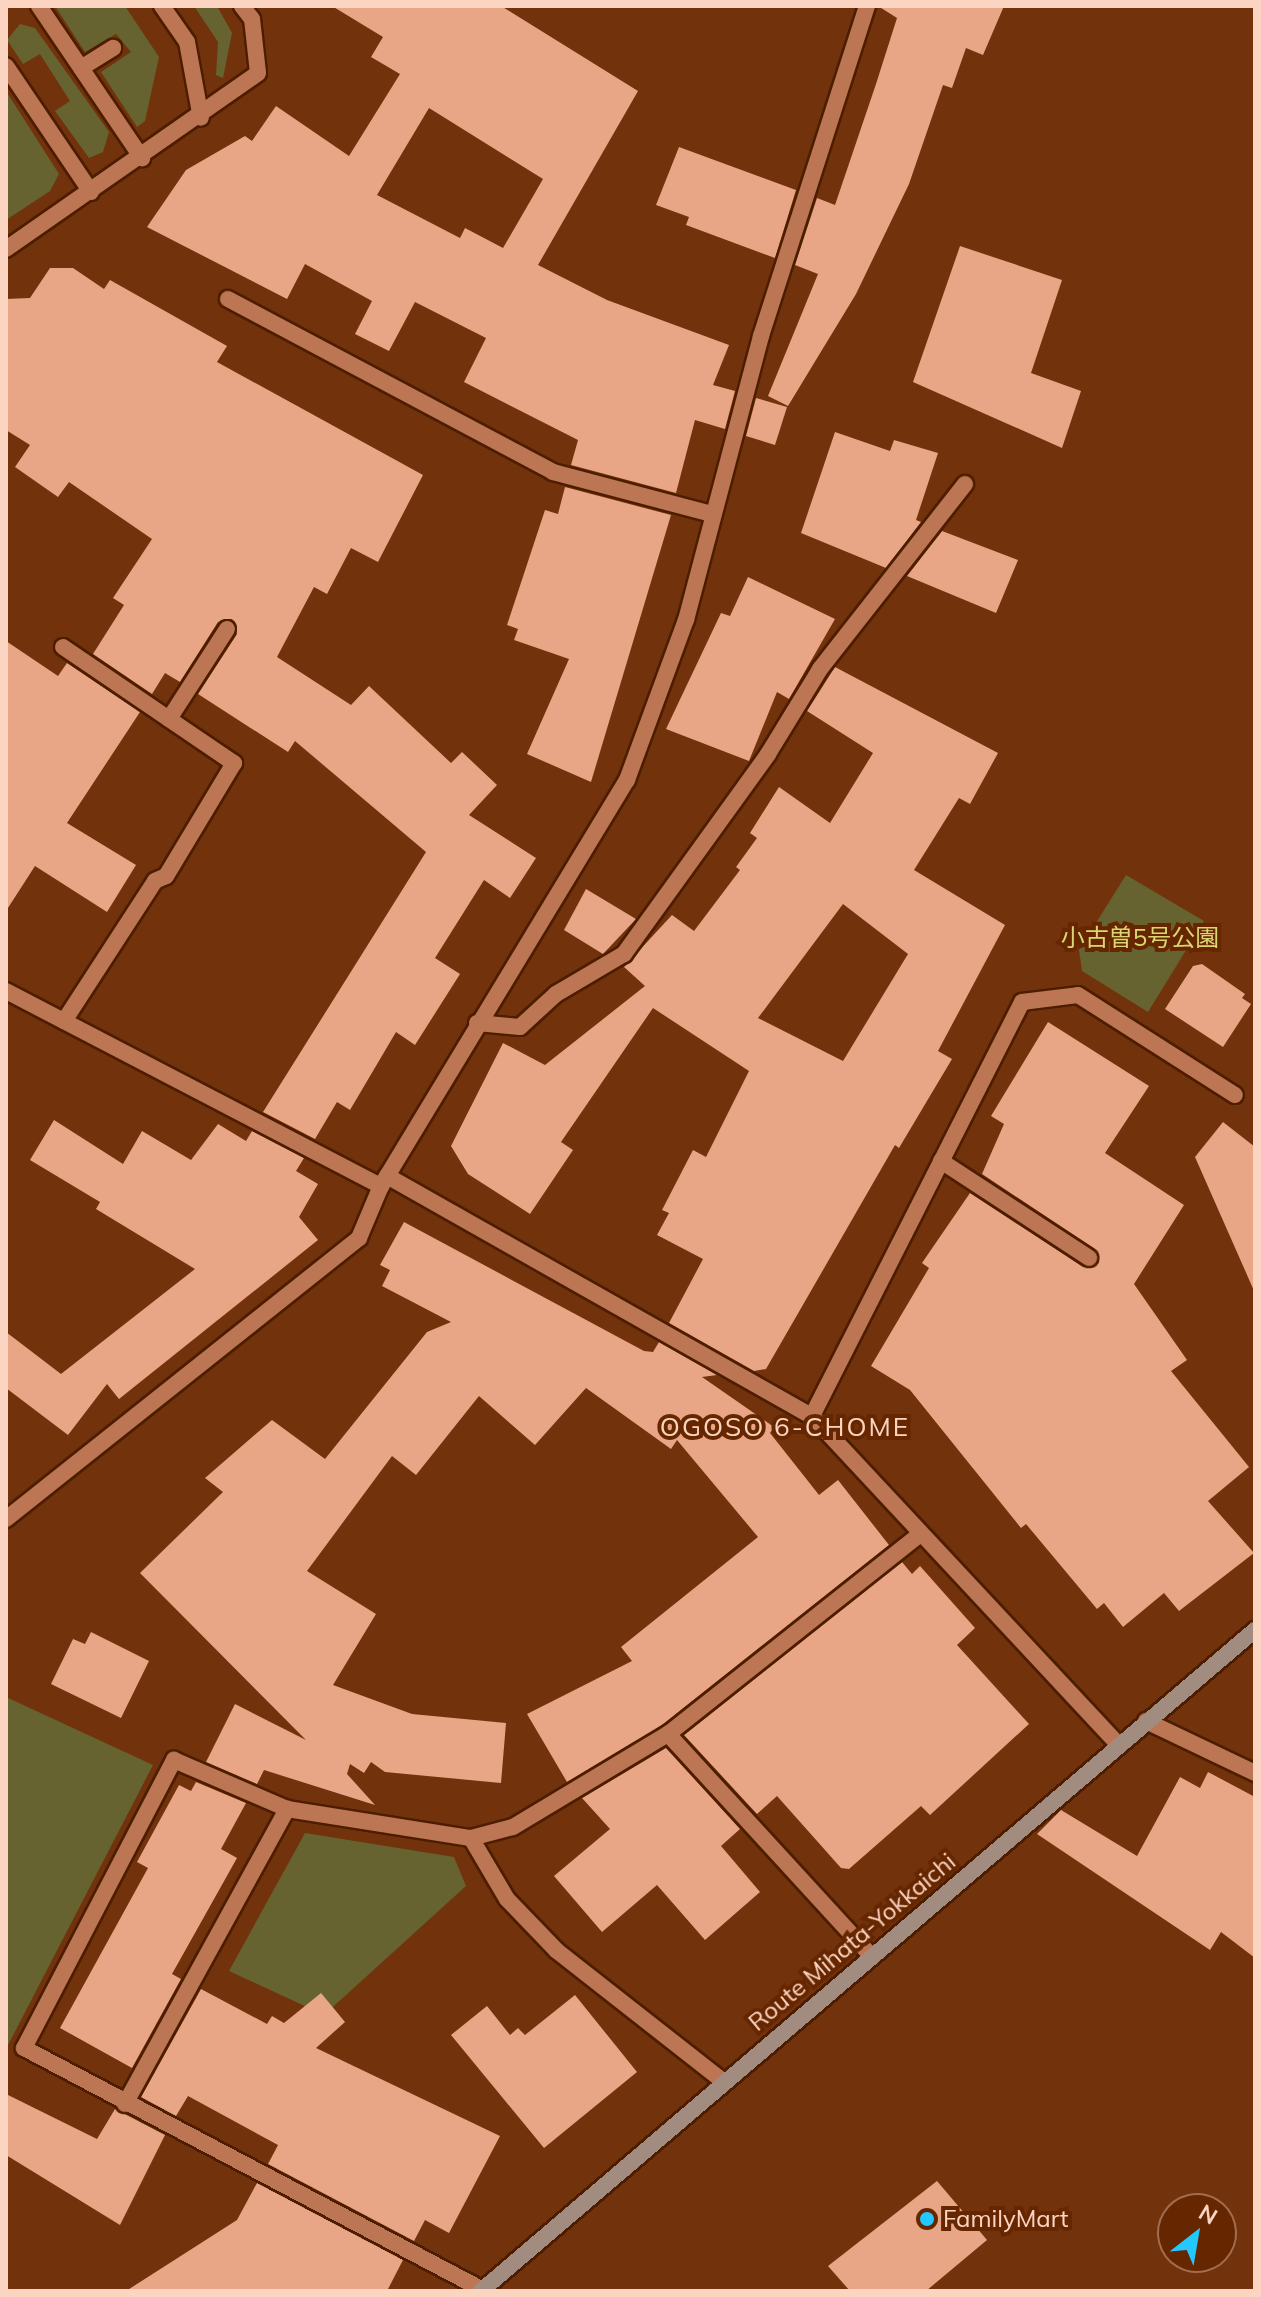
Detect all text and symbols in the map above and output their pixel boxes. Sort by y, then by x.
park label: 小古曽5号公園 [1061,924,1219,952]
district label: OGOSO 6-CHOME [660,1411,910,1443]
street label: Route Mihata-Yokkaichi [743,1847,961,2037]
north arrow [1157,2193,1237,2273]
text: N [1194,2198,1223,2230]
place label: FamilyMart [943,2205,1068,2233]
marker: FamilyMart [918,2210,936,2228]

